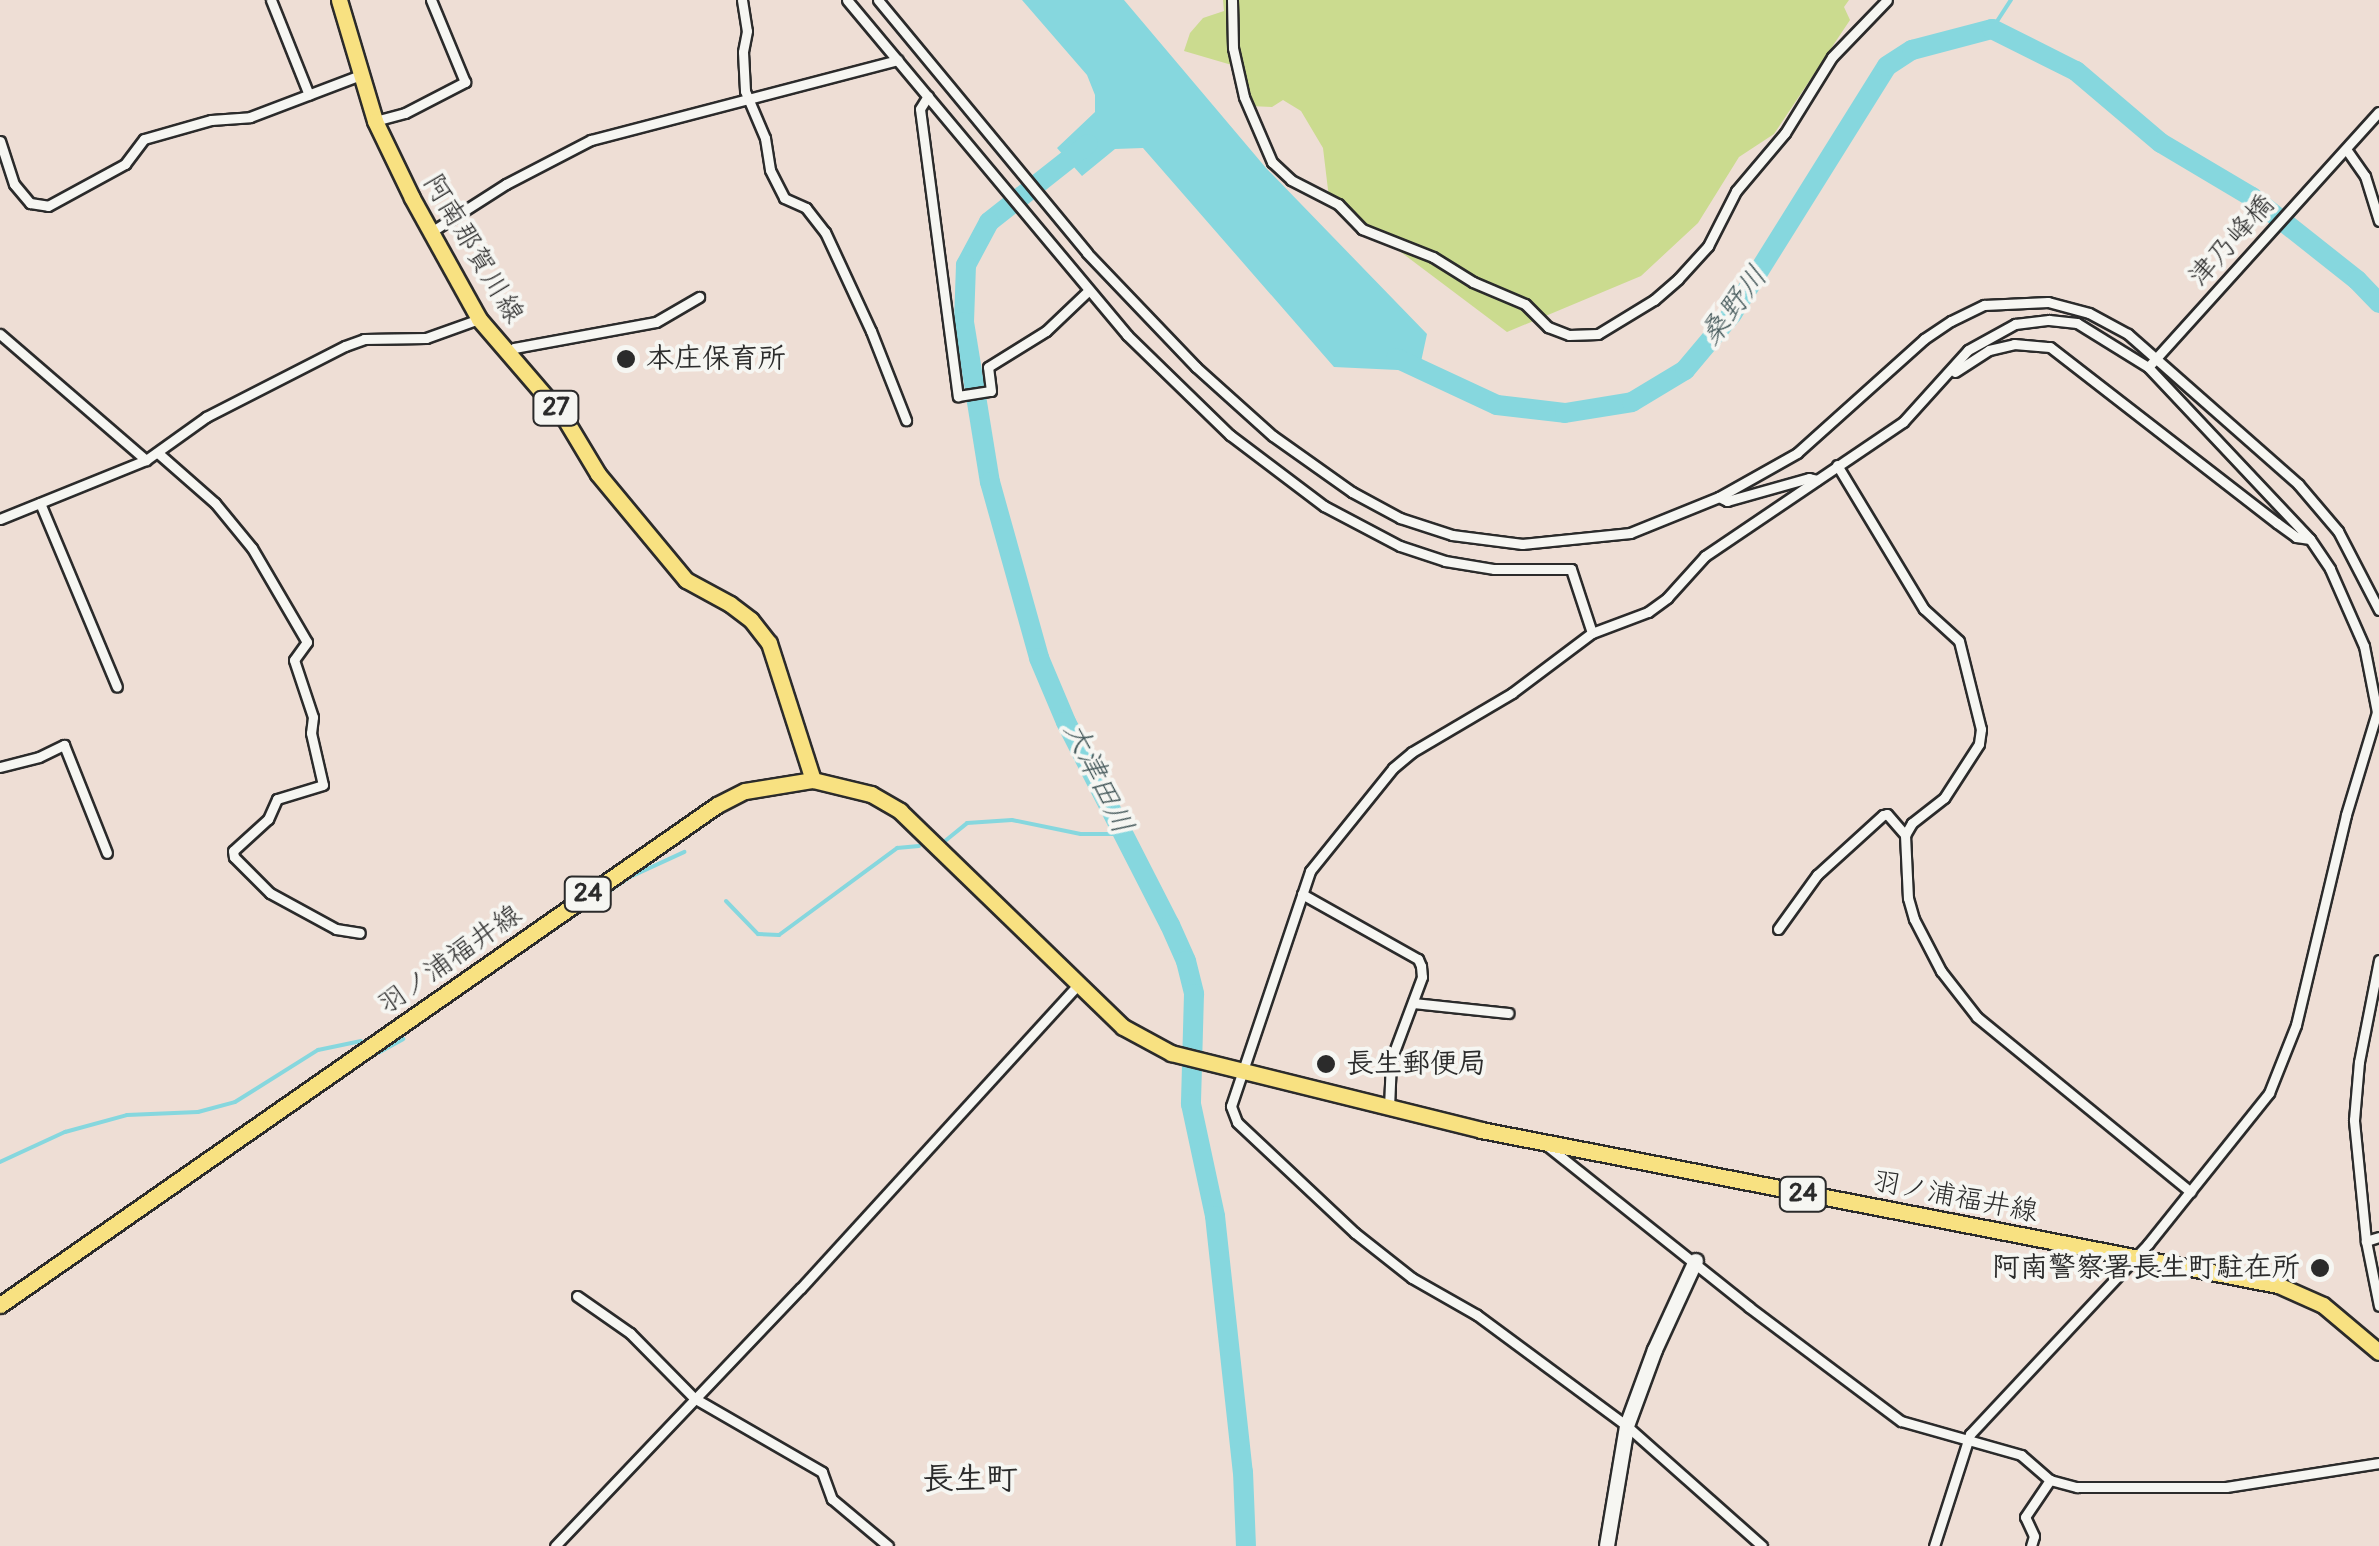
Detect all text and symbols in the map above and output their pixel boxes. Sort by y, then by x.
street label: 阿南那賀川線 [415,168,531,330]
street label: 津乃峰橋 [2182,188,2282,294]
water label: 桑野川 [1693,259,1775,353]
place label: 本庄保育所 [646,342,786,376]
marker: 本庄保育所 [615,348,637,370]
road number: 27 [531,388,581,428]
water label: 大津田川 [1056,716,1140,840]
road number: 24 [563,874,613,914]
street label: 羽ノ浦福井線 [372,898,528,1022]
place label: 長生郵便局 [1346,1047,1486,1081]
marker: 長生郵便局 [1315,1053,1337,1075]
street label: 羽ノ浦福井線 [1869,1164,2041,1230]
road number: 24 [1778,1174,1828,1214]
place label: 阿南警察署長生町駐在所 [1992,1251,2300,1285]
marker: 阿南警察署長生町駐在所 [2309,1257,2331,1279]
district label: 長生町 [922,1460,1018,1498]

